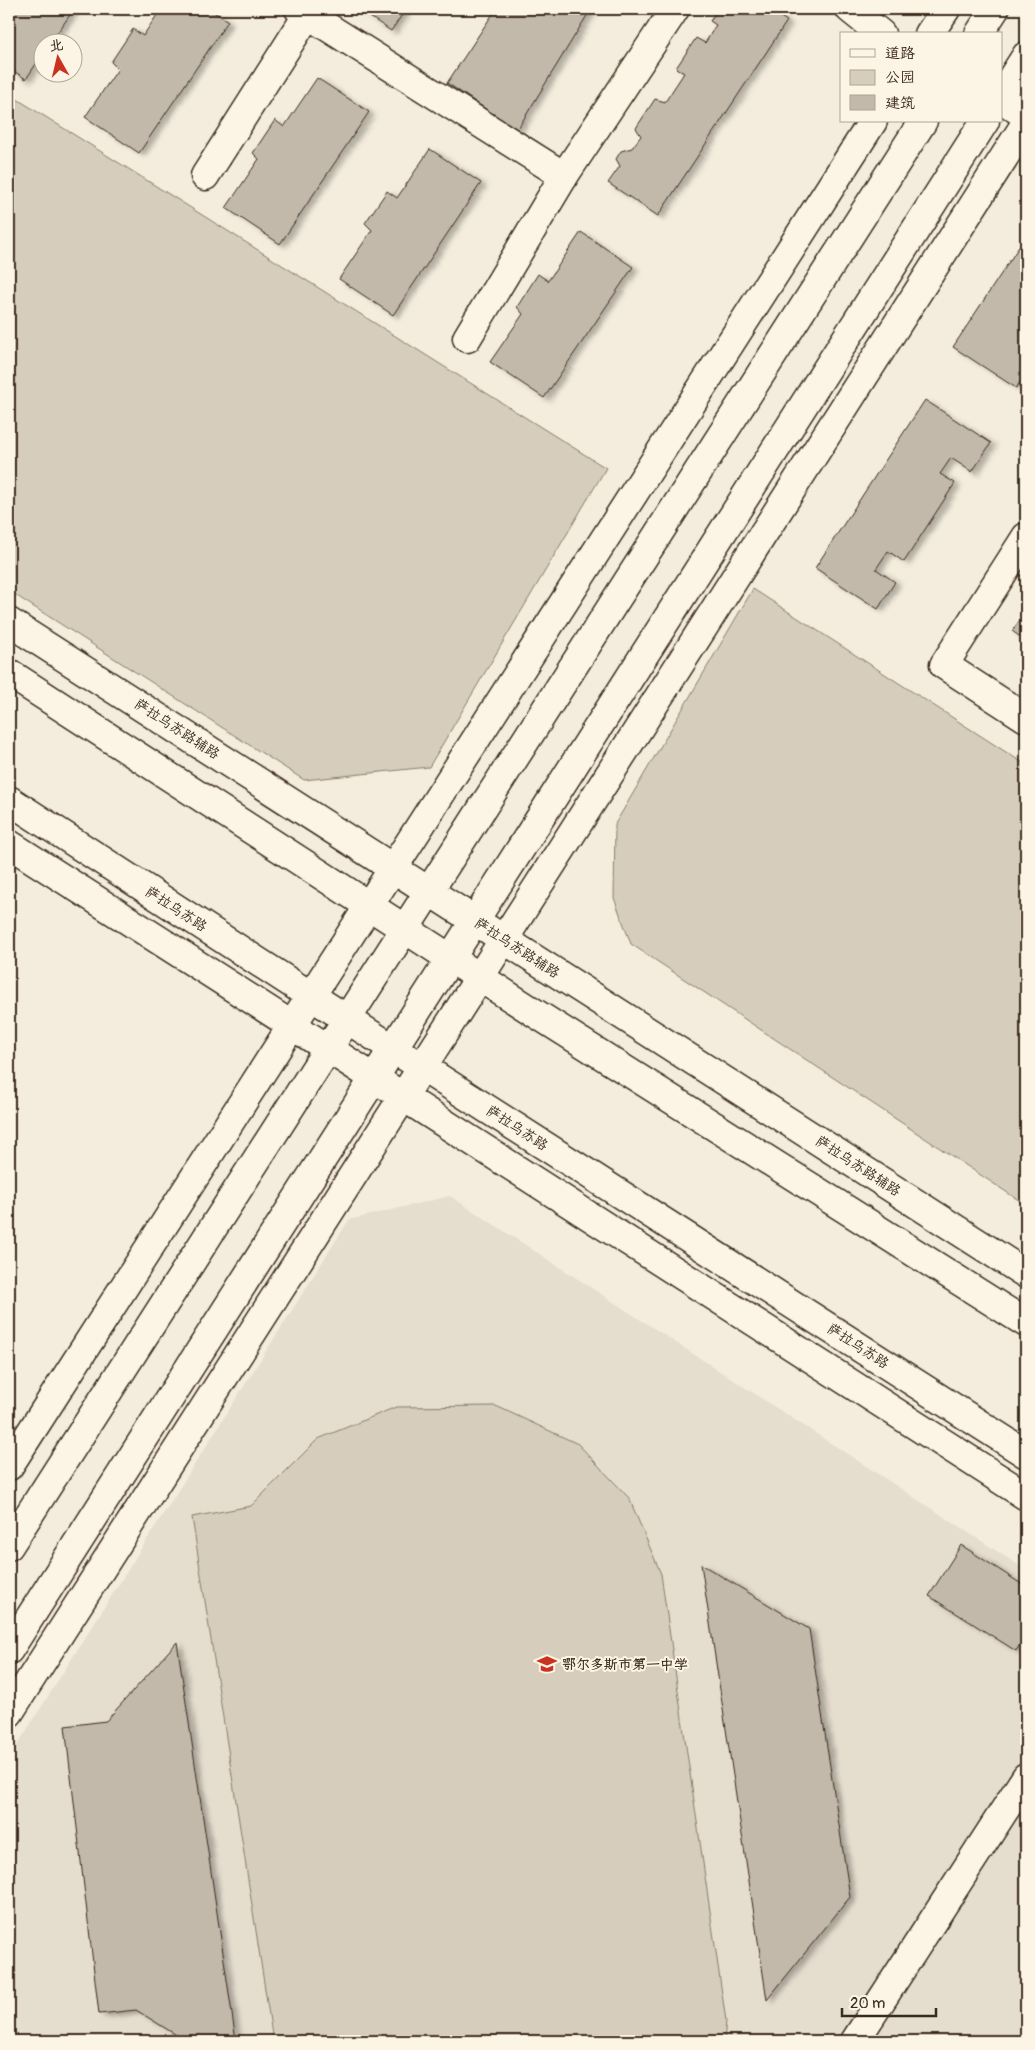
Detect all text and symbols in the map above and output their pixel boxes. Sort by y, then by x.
north arrow [32,32,82,82]
legend [840,32,1002,122]
text: 北 [48,36,64,55]
text: 道路 [885,44,915,63]
text: 公园 [885,68,915,87]
text: 建筑 [885,94,915,113]
street label: 萨拉乌苏路辅路 [131,695,223,763]
street label: 萨拉乌苏路 [142,883,210,935]
street label: 萨拉乌苏路辅路 [471,914,563,982]
street label: 萨拉乌苏路 [483,1102,551,1154]
street label: 萨拉乌苏路辅路 [812,1132,904,1200]
street label: 萨拉乌苏路 [824,1320,892,1372]
school or university icon: 鄂尔多斯市第一中学 [536,1653,558,1675]
place label: 鄂尔多斯市第一中学 [562,1656,688,1673]
scale bar [842,1985,936,2017]
text: 20 m [850,1994,885,2013]

